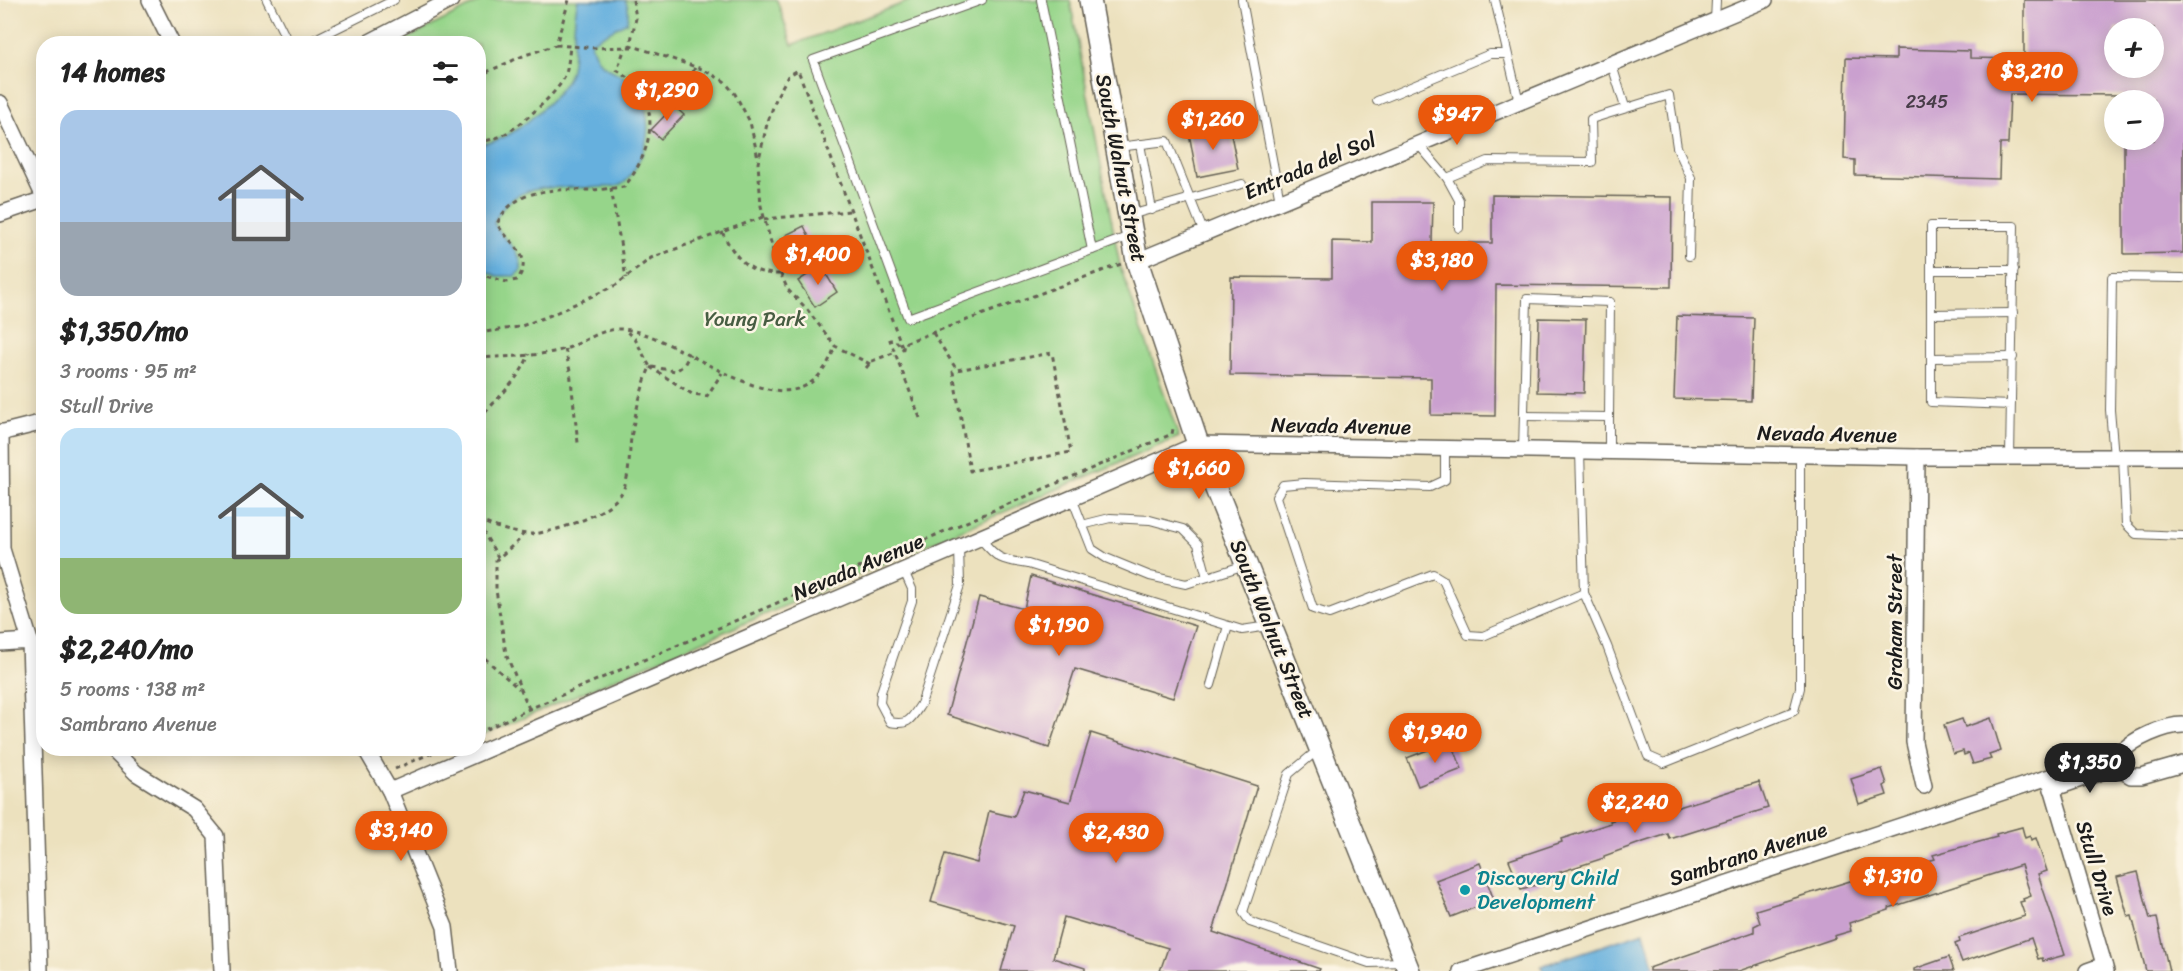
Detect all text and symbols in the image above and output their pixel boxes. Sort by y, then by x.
map controls [2104,18,2164,150]
button: + [2104,18,2164,78]
text: 14 homes [60,49,165,95]
pin: $3,210 [1983,52,2081,103]
text: $3,210 [2001,54,2063,89]
icon: filters [429,56,462,89]
street label: South Walnut Street [1084,70,1158,266]
pin: $1,290 [618,71,716,122]
text: $1,290 [635,73,699,108]
house number: 2345 [1906,86,1948,118]
button: − [2104,90,2164,150]
pin: $947 [1421,95,1493,146]
text: $947 [1432,97,1482,132]
pin: $1,260 [1164,100,1262,151]
text: $1,260 [1182,102,1244,137]
street label: Entrada del Sol [1238,121,1383,211]
icon: home [207,149,315,257]
pin: $1,400 [769,235,867,286]
text: $1,400 [785,237,851,272]
pin: $3,180 [1393,241,1491,292]
text: $3,180 [1410,243,1474,278]
park label: Young Park [704,300,806,338]
text: $1,350/mo [60,308,188,354]
text: 3 rooms · 95 m² [60,354,197,389]
text: Stull Drive [60,389,153,424]
street label: Nevada Avenue [1271,406,1411,446]
street label: Nevada Avenue [1757,414,1897,454]
pin: $1,660 [1150,449,1248,500]
text: $1,660 [1168,451,1230,486]
icon: home [207,467,315,575]
street label: Nevada Avenue [786,522,930,612]
street label: South Walnut Street [1219,533,1325,725]
street label: Graham Street [1876,553,1914,690]
pin: $1,190 [1010,606,1108,657]
text: $1,190 [1029,608,1089,643]
text: $2,240/mo [60,626,193,672]
text: 5 rooms · 138 m² [60,672,205,707]
text: Sambrano Avenue [60,707,217,742]
pin: $1,940 [1386,713,1484,764]
text: $1,940 [1403,715,1467,750]
pin: $1,350 [2041,743,2139,794]
text: $1,350 [2058,745,2122,780]
pin: $2,240 [1586,783,1684,834]
text: $2,240 [1601,785,1669,820]
pin: $3,140 [352,811,450,862]
street label: Sambrano Avenue [1664,811,1832,897]
text: $3,140 [369,813,433,848]
pin: $2,430 [1067,813,1165,864]
text: $2,430 [1083,815,1149,850]
street label: Stull Drive [2065,816,2129,920]
pin: $1,310 [1844,857,1942,908]
place label: Discovery Child Development [1477,859,1620,921]
text: $1,310 [1863,859,1923,894]
marker: Discovery Child Development [1458,883,1472,897]

